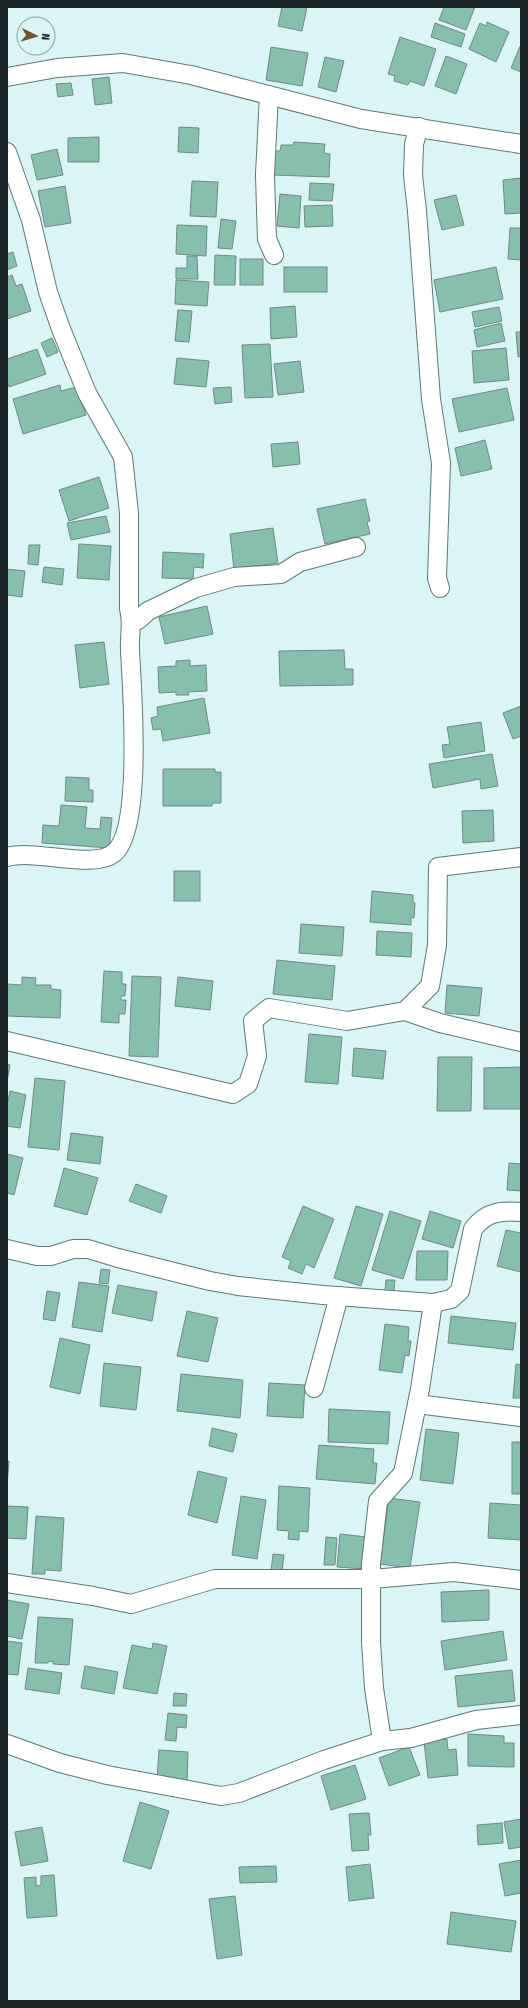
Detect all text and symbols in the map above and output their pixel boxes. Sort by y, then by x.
north arrow [16,16,56,56]
text: N [39,33,52,41]

